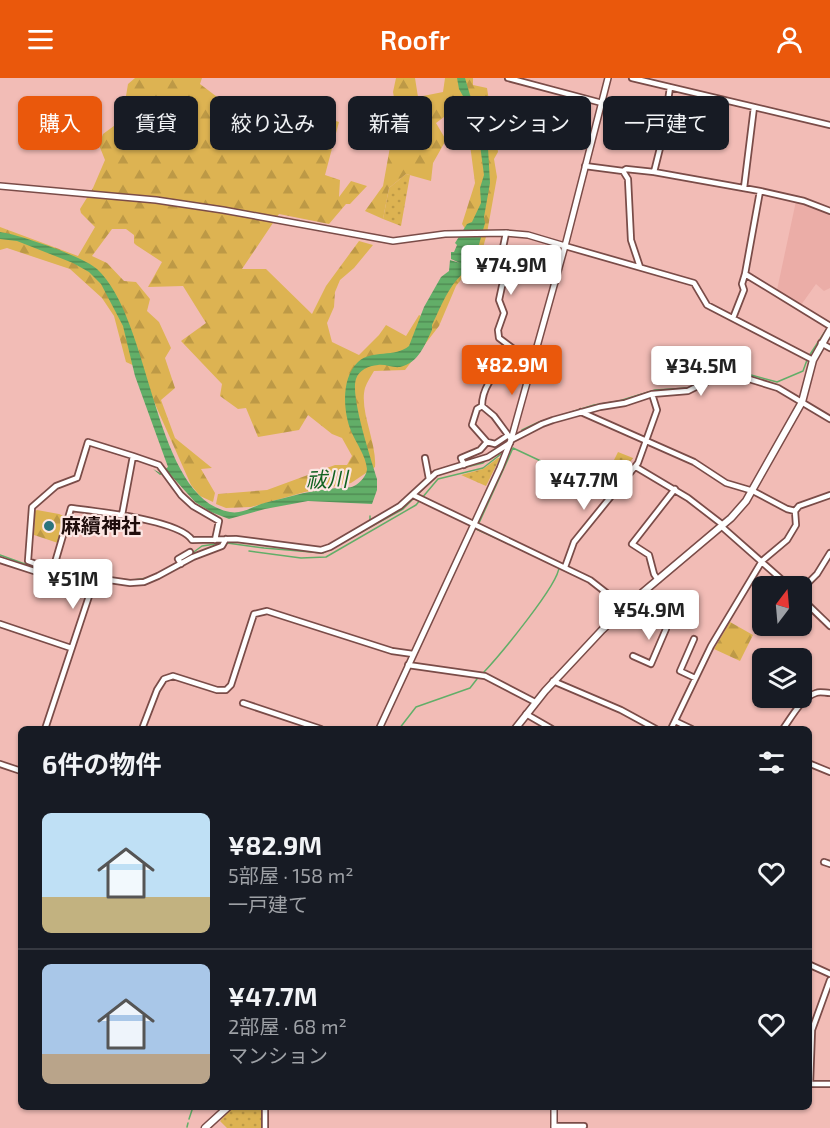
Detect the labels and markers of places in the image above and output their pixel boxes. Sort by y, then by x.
pin: ¥74.9M [462,245,560,296]
pin: ¥82.9M [463,345,561,396]
pin: ¥34.5M [652,346,750,397]
pin: ¥47.7M [535,460,633,511]
place label: 麻續神社 [61,513,141,537]
marker: 麻續神社 [42,519,56,533]
pin: ¥51M [37,559,109,610]
pin: ¥54.9M [600,590,698,641]

